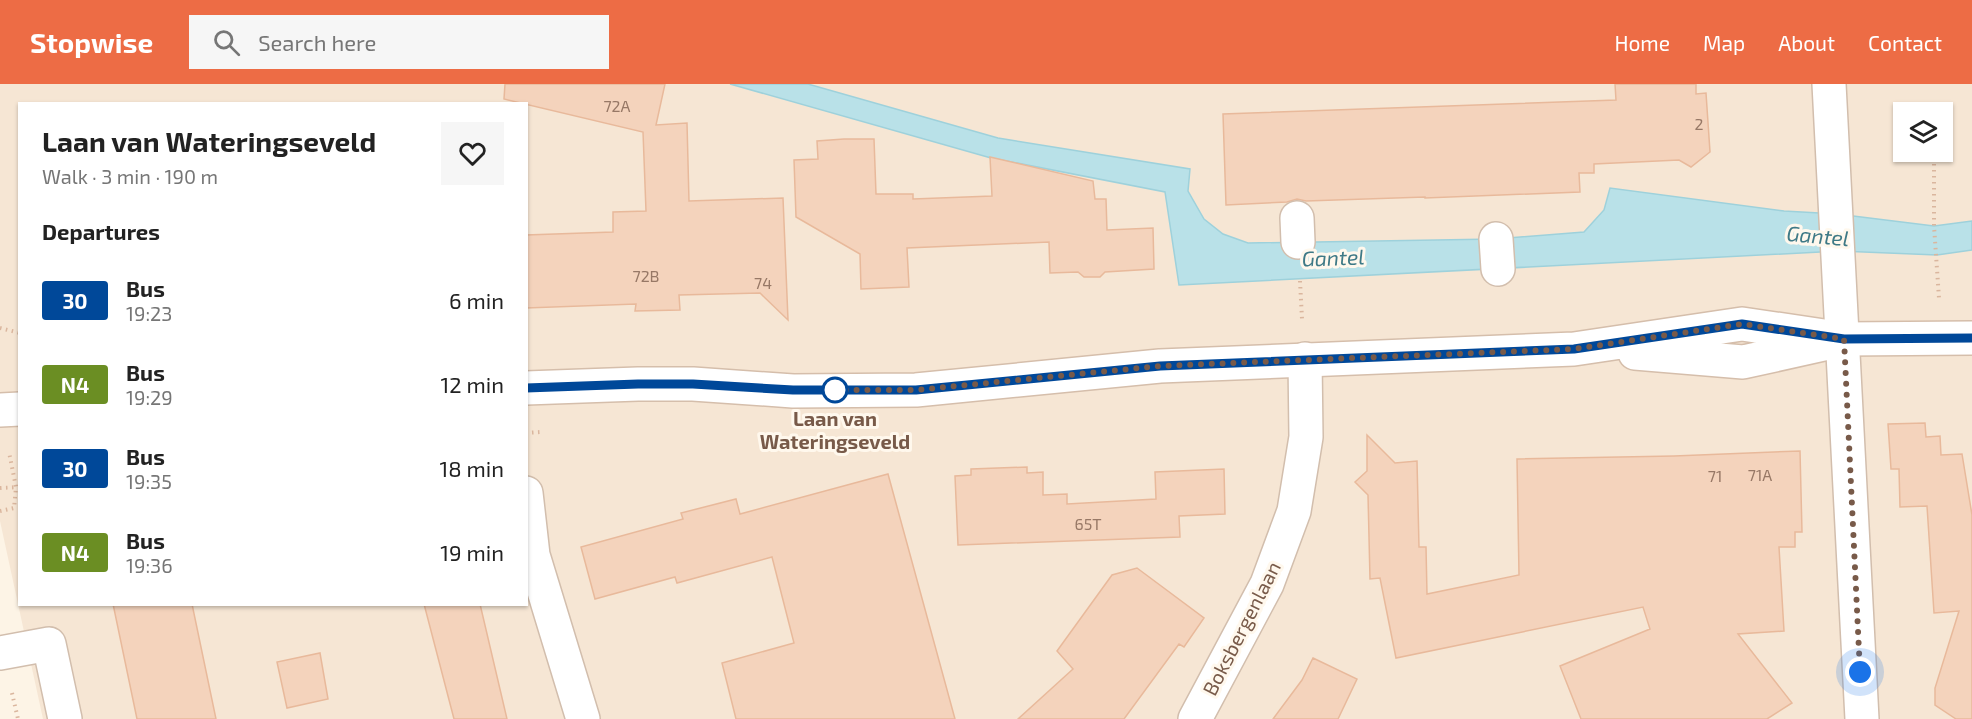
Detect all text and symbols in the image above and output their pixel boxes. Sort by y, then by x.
search box [189,15,609,69]
text: Stopwise [30,25,153,59]
icon: search [210,26,243,59]
text: Search here [258,29,376,55]
text: Home [1614,30,1670,55]
text: Map [1703,30,1745,55]
text: About [1778,30,1835,55]
text: Contact [1868,30,1942,55]
house number: 72A [603,96,631,115]
map controls [1893,102,1953,162]
button: layers [1893,102,1953,162]
house number: 2 [1695,114,1704,133]
button: heart [441,122,504,185]
text: Laan van Wateringseveld [42,124,376,158]
text: Walk · 3 min · 190 m [42,164,218,188]
text: Departures [42,218,160,244]
water label: Gantel [1786,220,1850,250]
water label: Gantel [1301,243,1365,271]
house number: 72B [632,266,660,285]
house number: 74 [754,273,772,292]
text: Bus [126,275,165,301]
text: 6 min [449,287,504,313]
text: 30 [62,288,88,313]
text: 19:23 [126,301,172,325]
text: Bus [126,359,165,385]
text: 12 min [440,371,504,397]
text: N4 [61,372,89,397]
marker: Laan van Wateringseveld [822,377,848,403]
text: 19:29 [126,385,173,409]
place label: Laan van Wateringseveld [760,406,910,453]
text: Bus [126,443,165,469]
text: 18 min [439,455,504,481]
text: 30 [62,456,88,481]
house number: 71A [1748,465,1772,484]
house number: 71 [1708,466,1722,485]
text: 19:35 [126,469,172,493]
house number: 65T [1074,514,1102,533]
text: Bus [126,527,165,553]
text: 19 min [440,539,504,565]
text: N4 [61,540,89,565]
text: 19:36 [126,553,173,577]
street label: Boksbergenlaan [1197,557,1285,699]
your location [1845,657,1875,687]

